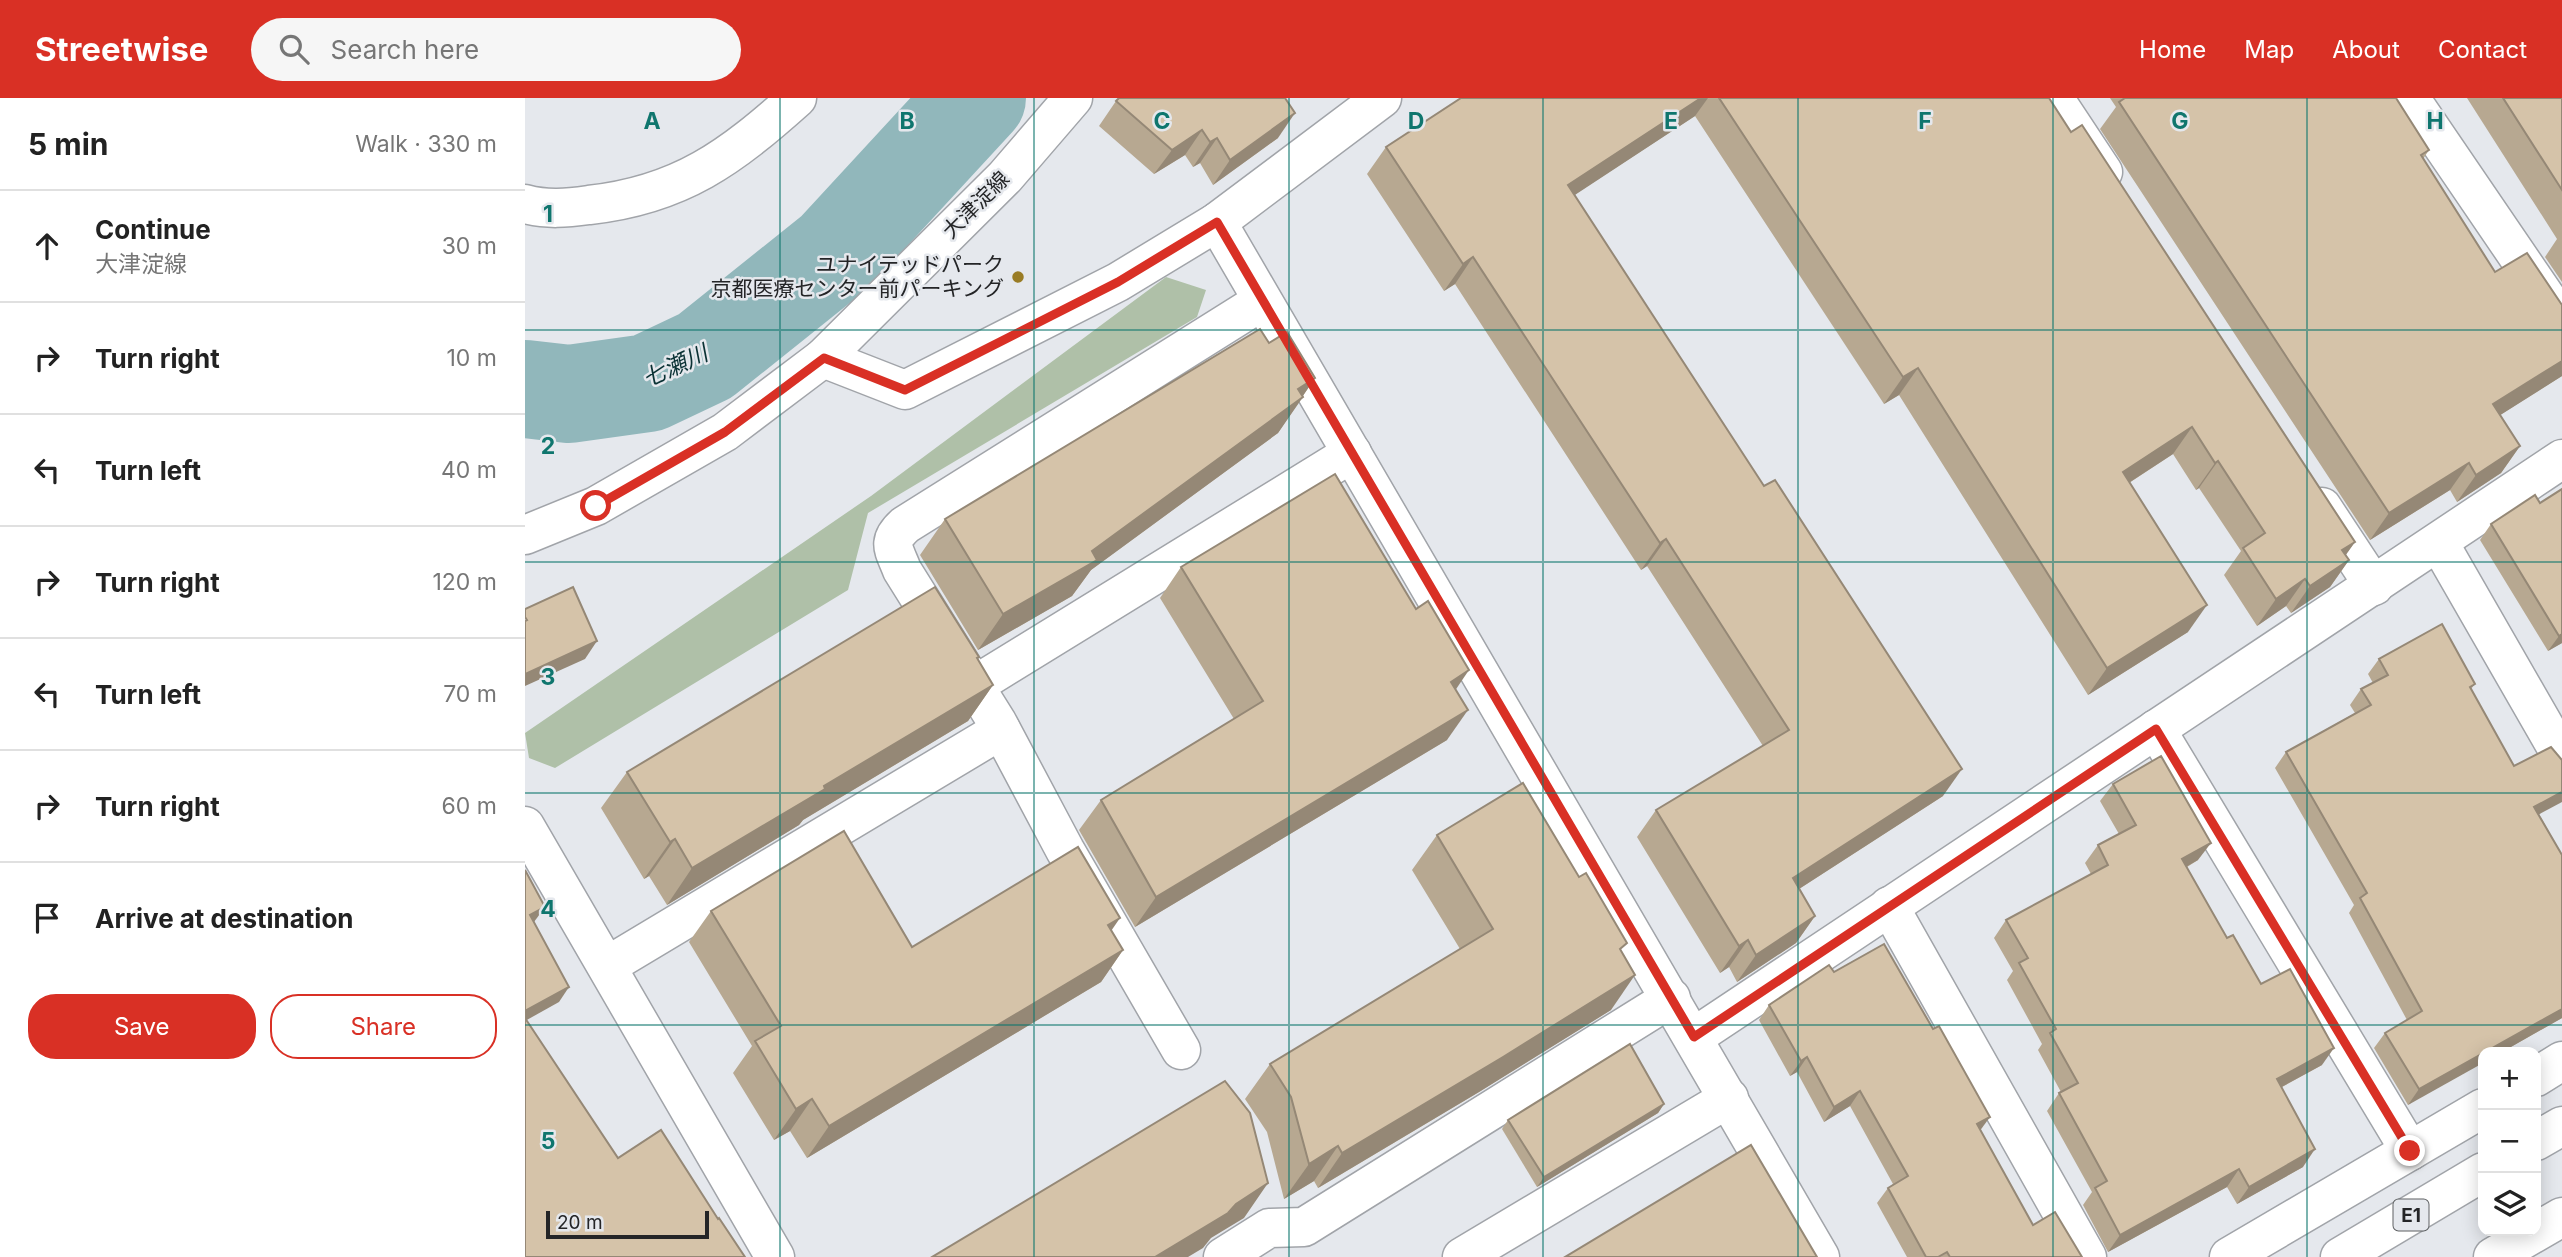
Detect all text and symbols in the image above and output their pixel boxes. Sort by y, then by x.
search box [251,18,741,81]
text: Streetwise [35,29,209,69]
icon: search [275,30,313,68]
text: Search here [331,34,479,65]
text: Home [2139,35,2206,64]
text: Map [2244,35,2294,64]
text: About [2332,35,2400,64]
text: Contact [2438,35,2527,64]
text: A [643,107,661,135]
text: B [899,107,915,135]
text: C [1153,107,1171,135]
text: D [1408,107,1424,135]
text: E [1664,107,1678,135]
text: F [1918,107,1932,135]
text: G [2171,107,2189,135]
text: H [2426,107,2444,135]
text: 5 min [28,126,108,162]
text: Walk · 330 m [355,130,497,158]
street label: 大津淀線 [937,166,1014,243]
text: 1 [543,200,553,228]
text: Continue [95,214,211,245]
icon: ahead [28,227,66,265]
text: 30 m [442,232,497,260]
text: 大津淀線 [95,250,187,278]
place label: ユナイテッドパーク 京都医療センター前パーキング [711,252,1004,301]
marker: ユナイテッドパーク 京都医療センター前パーキング [1010,269,1026,285]
water label: 七瀬川 [638,337,715,393]
icon: right [28,339,66,377]
text: Turn right [95,343,220,374]
text: 10 m [447,344,497,372]
text: 2 [541,432,555,460]
icon: left [28,451,66,489]
text: Turn left [95,455,201,486]
text: 40 m [441,456,497,484]
route start [580,490,611,521]
icon: right [28,563,66,601]
text: Turn right [95,567,220,598]
text: 120 m [432,568,497,596]
text: 3 [541,663,555,691]
icon: left [28,675,66,713]
text: Turn left [95,679,201,710]
text: 70 m [443,680,497,708]
icon: right [28,787,66,825]
text: Turn right [95,791,220,822]
text: 60 m [442,792,497,820]
text: 4 [540,895,556,923]
icon: arrive [28,899,66,937]
text: Arrive at destination [95,903,354,934]
button: Save [28,994,256,1059]
button: Share [270,994,497,1059]
map controls [2478,1047,2541,1236]
button: + [2478,1047,2541,1110]
button: − [2478,1110,2541,1173]
text: 5 [541,1127,555,1155]
route end [2394,1135,2425,1166]
button: layers [2478,1173,2541,1236]
road number: E1 [2393,1200,2429,1231]
scale bar [546,1208,709,1240]
text: 20 m [557,1211,603,1234]

